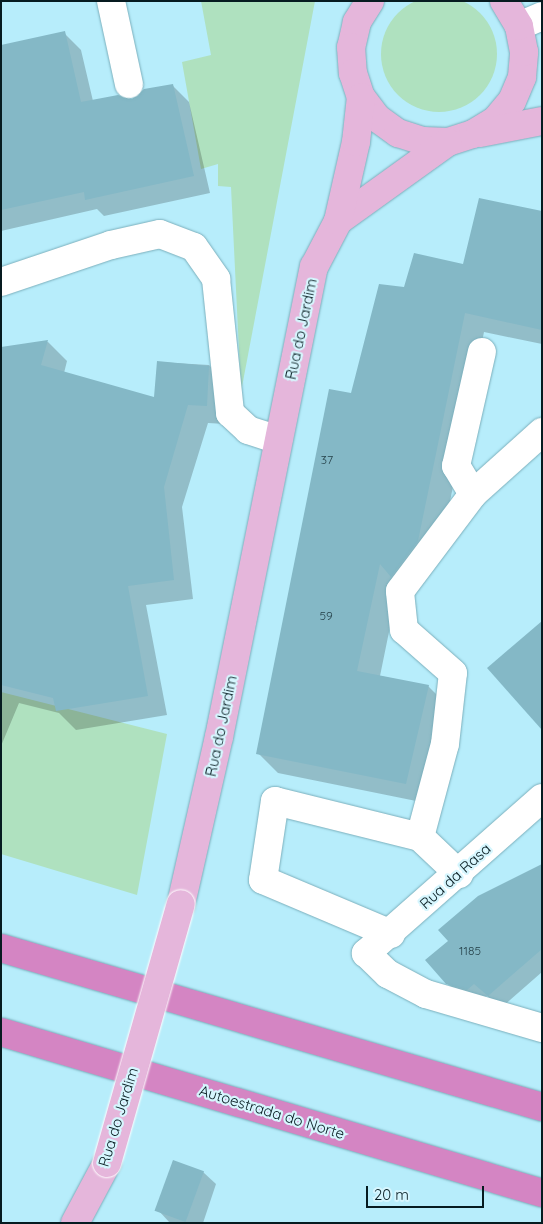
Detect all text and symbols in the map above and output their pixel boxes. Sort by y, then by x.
street label: Rua do Jardim [281,277,321,381]
house number: 37 [321,453,333,467]
house number: 59 [319,609,333,623]
street label: Rua do Jardim [201,674,241,778]
street label: Rua da Rasa [416,839,494,913]
house number: 1185 [459,944,481,958]
street label: Rua do Jardim [94,1065,142,1169]
street label: Autoestrada do Norte [197,1081,347,1143]
scale bar [368,1176,486,1208]
text: 20 m [374,1185,409,1204]

